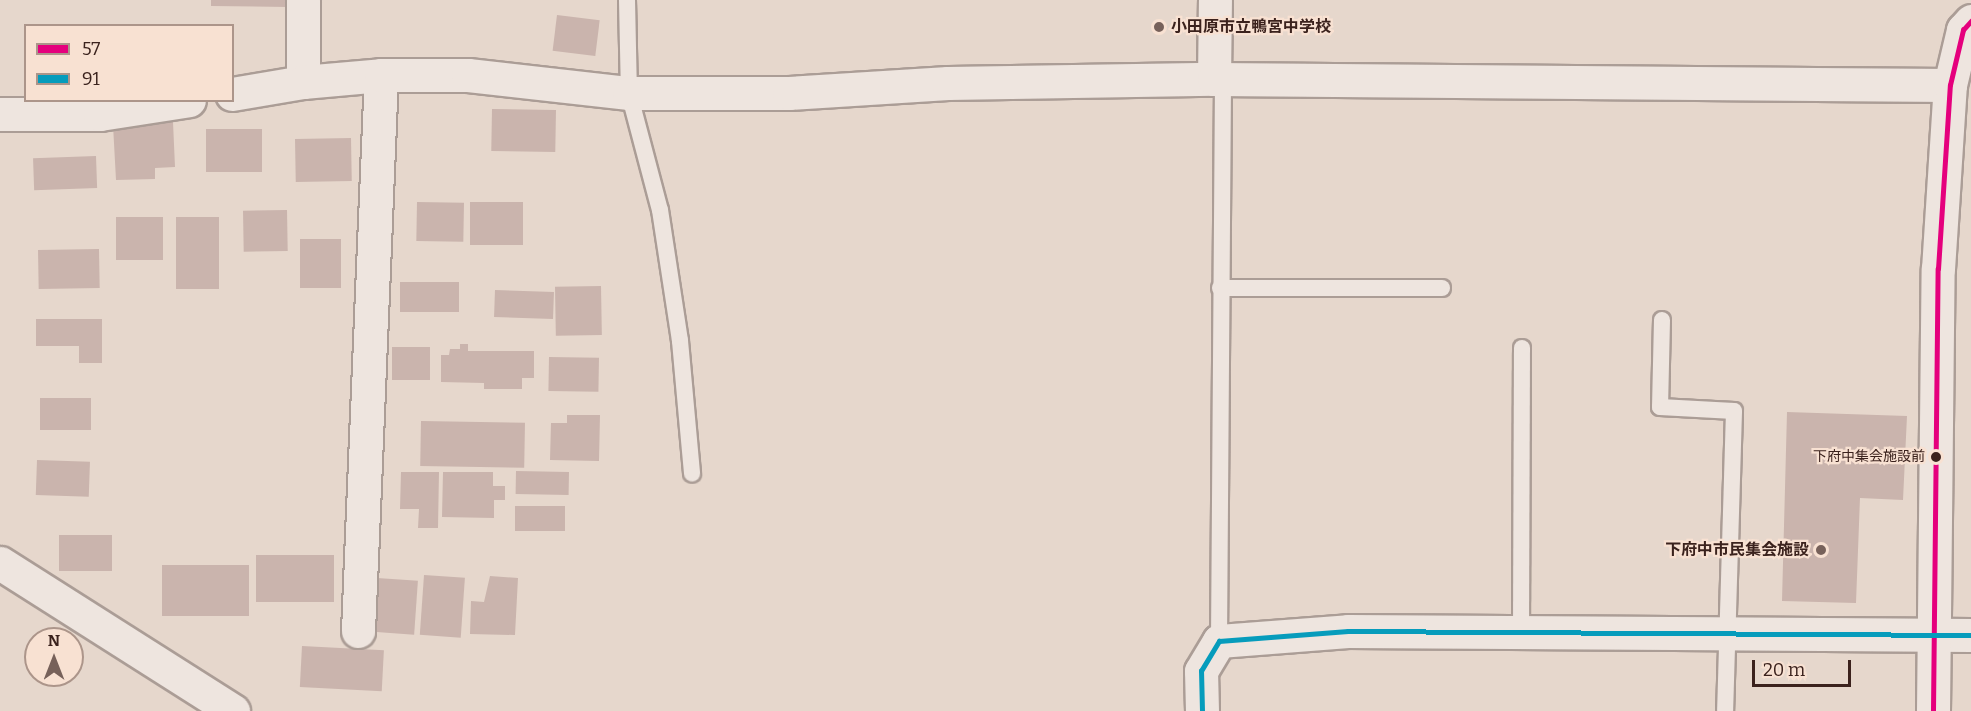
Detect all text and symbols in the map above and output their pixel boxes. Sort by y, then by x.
place label: 小田原市立鴨宮中学校 [1171,17,1331,37]
marker: 小田原市立鴨宮中学校 [1152,20,1166,34]
legend [24,24,234,102]
text: 57 [82,38,100,60]
text: 91 [82,68,100,90]
place label: 下府中集会施設前 [1813,449,1925,465]
marker: 下府中集会施設前 [1930,451,1942,463]
place label: 下府中市民集会施設 [1665,540,1809,560]
marker: 下府中市民集会施設 [1814,543,1828,557]
north arrow [24,627,84,687]
text: N [48,631,60,650]
scale bar [1755,648,1854,686]
text: 20 m [1763,659,1805,681]

